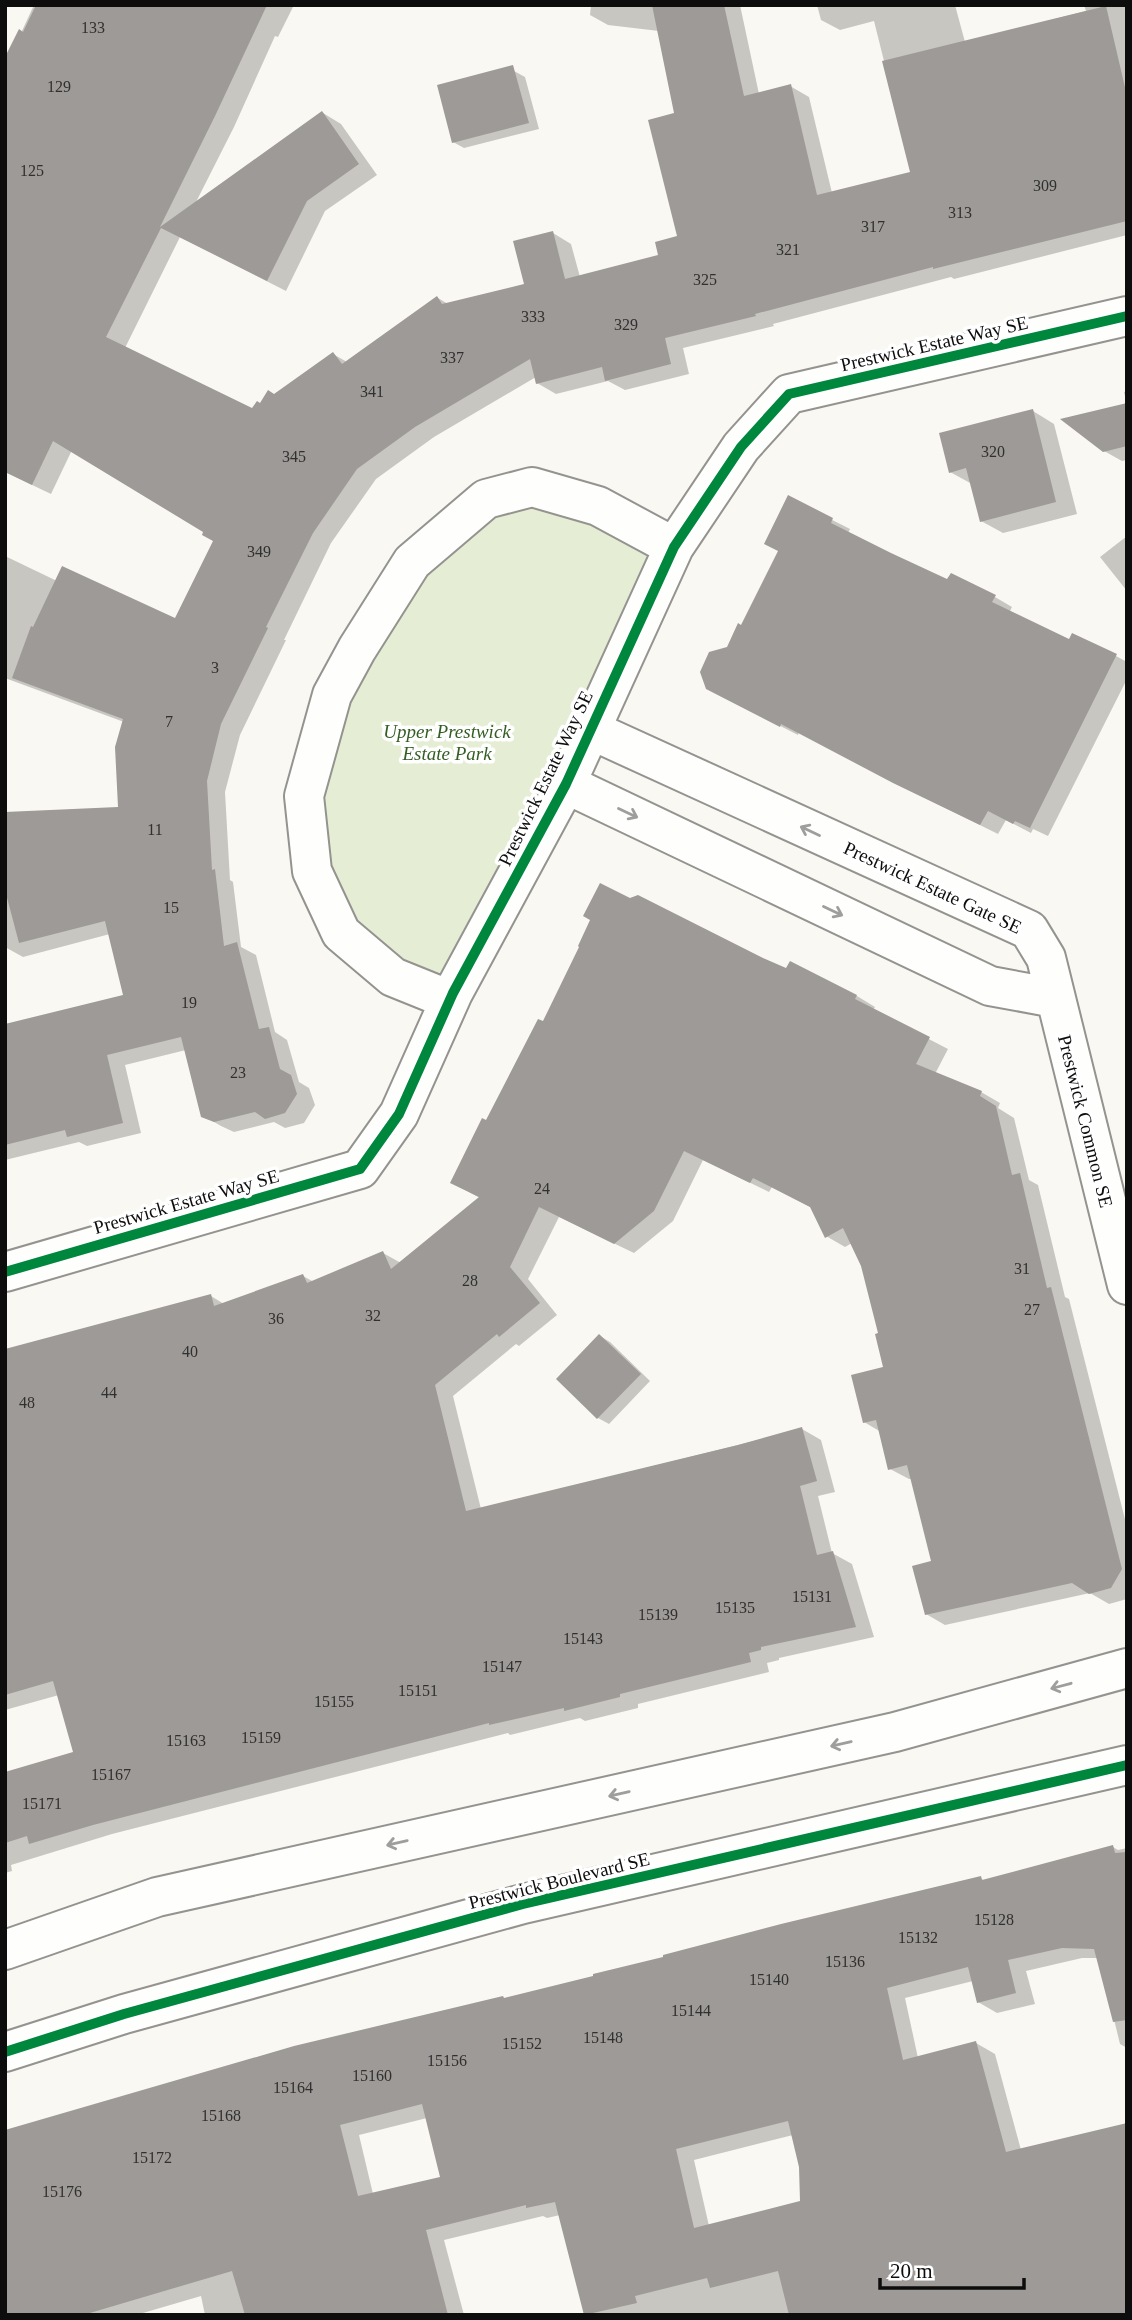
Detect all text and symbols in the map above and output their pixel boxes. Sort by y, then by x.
house number: 133 [81,19,105,36]
house number: 129 [47,78,71,95]
house number: 125 [20,162,44,179]
house number: 309 [1033,177,1057,194]
house number: 313 [948,204,972,221]
house number: 317 [861,218,885,235]
house number: 321 [776,241,800,258]
house number: 325 [693,271,717,288]
house number: 333 [521,308,545,325]
street label: Prestwick Estate Way SE [838,312,1030,375]
house number: 329 [614,316,638,333]
house number: 337 [440,349,464,366]
house number: 341 [360,383,384,400]
house number: 320 [981,443,1005,460]
house number: 345 [282,448,306,465]
house number: 349 [247,543,271,560]
house number: 3 [211,659,219,676]
street label: Prestwick Estate Way SE [494,687,597,869]
house number: 7 [165,713,173,730]
park label: Upper Prestwick Estate Park [383,721,511,764]
one-way arrow [617,807,638,821]
house number: 11 [147,821,163,838]
one-way arrow [800,824,821,837]
street label: Prestwick Estate Gate SE [841,837,1025,938]
house number: 15 [163,899,179,916]
one-way arrow [822,905,843,919]
house number: 19 [181,994,197,1011]
street label: Prestwick Common SE [1054,1033,1117,1210]
house number: 23 [230,1064,246,1081]
street label: Prestwick Estate Way SE [91,1165,281,1238]
house number: 24 [534,1180,550,1197]
house number: 31 [1014,1260,1030,1277]
house number: 28 [462,1272,478,1289]
house number: 27 [1024,1301,1040,1318]
house number: 32 [365,1307,381,1324]
house number: 36 [268,1310,284,1327]
house number: 40 [182,1343,198,1360]
house number: 44 [101,1384,117,1401]
house number: 48 [19,1394,35,1411]
house number: 15131 [792,1588,832,1605]
house number: 15135 [715,1599,755,1616]
house number: 15139 [638,1606,678,1623]
house number: 15143 [563,1630,603,1647]
house number: 15147 [482,1658,522,1675]
one-way arrow [1050,1681,1072,1694]
house number: 15151 [398,1682,438,1699]
house number: 15155 [314,1693,354,1710]
house number: 15159 [241,1729,281,1746]
house number: 15163 [166,1732,206,1749]
one-way arrow [830,1738,853,1751]
house number: 15167 [91,1766,131,1783]
one-way arrow [608,1787,631,1801]
house number: 15171 [22,1795,62,1812]
one-way arrow [386,1837,409,1851]
street label: Prestwick Boulevard SE [466,1848,652,1913]
house number: 15128 [974,1911,1014,1928]
house number: 15132 [898,1929,938,1946]
house number: 15136 [825,1953,865,1970]
house number: 15140 [749,1971,789,1988]
house number: 15144 [671,2002,711,2019]
house number: 15148 [583,2029,623,2046]
house number: 15152 [502,2035,542,2052]
house number: 15156 [427,2052,467,2069]
house number: 15160 [352,2067,392,2084]
house number: 15164 [273,2079,313,2096]
house number: 15168 [201,2107,241,2124]
house number: 15172 [132,2149,172,2166]
house number: 15176 [42,2183,82,2200]
scale bar [880,2246,1024,2290]
text: 20 m [890,2259,933,2283]

